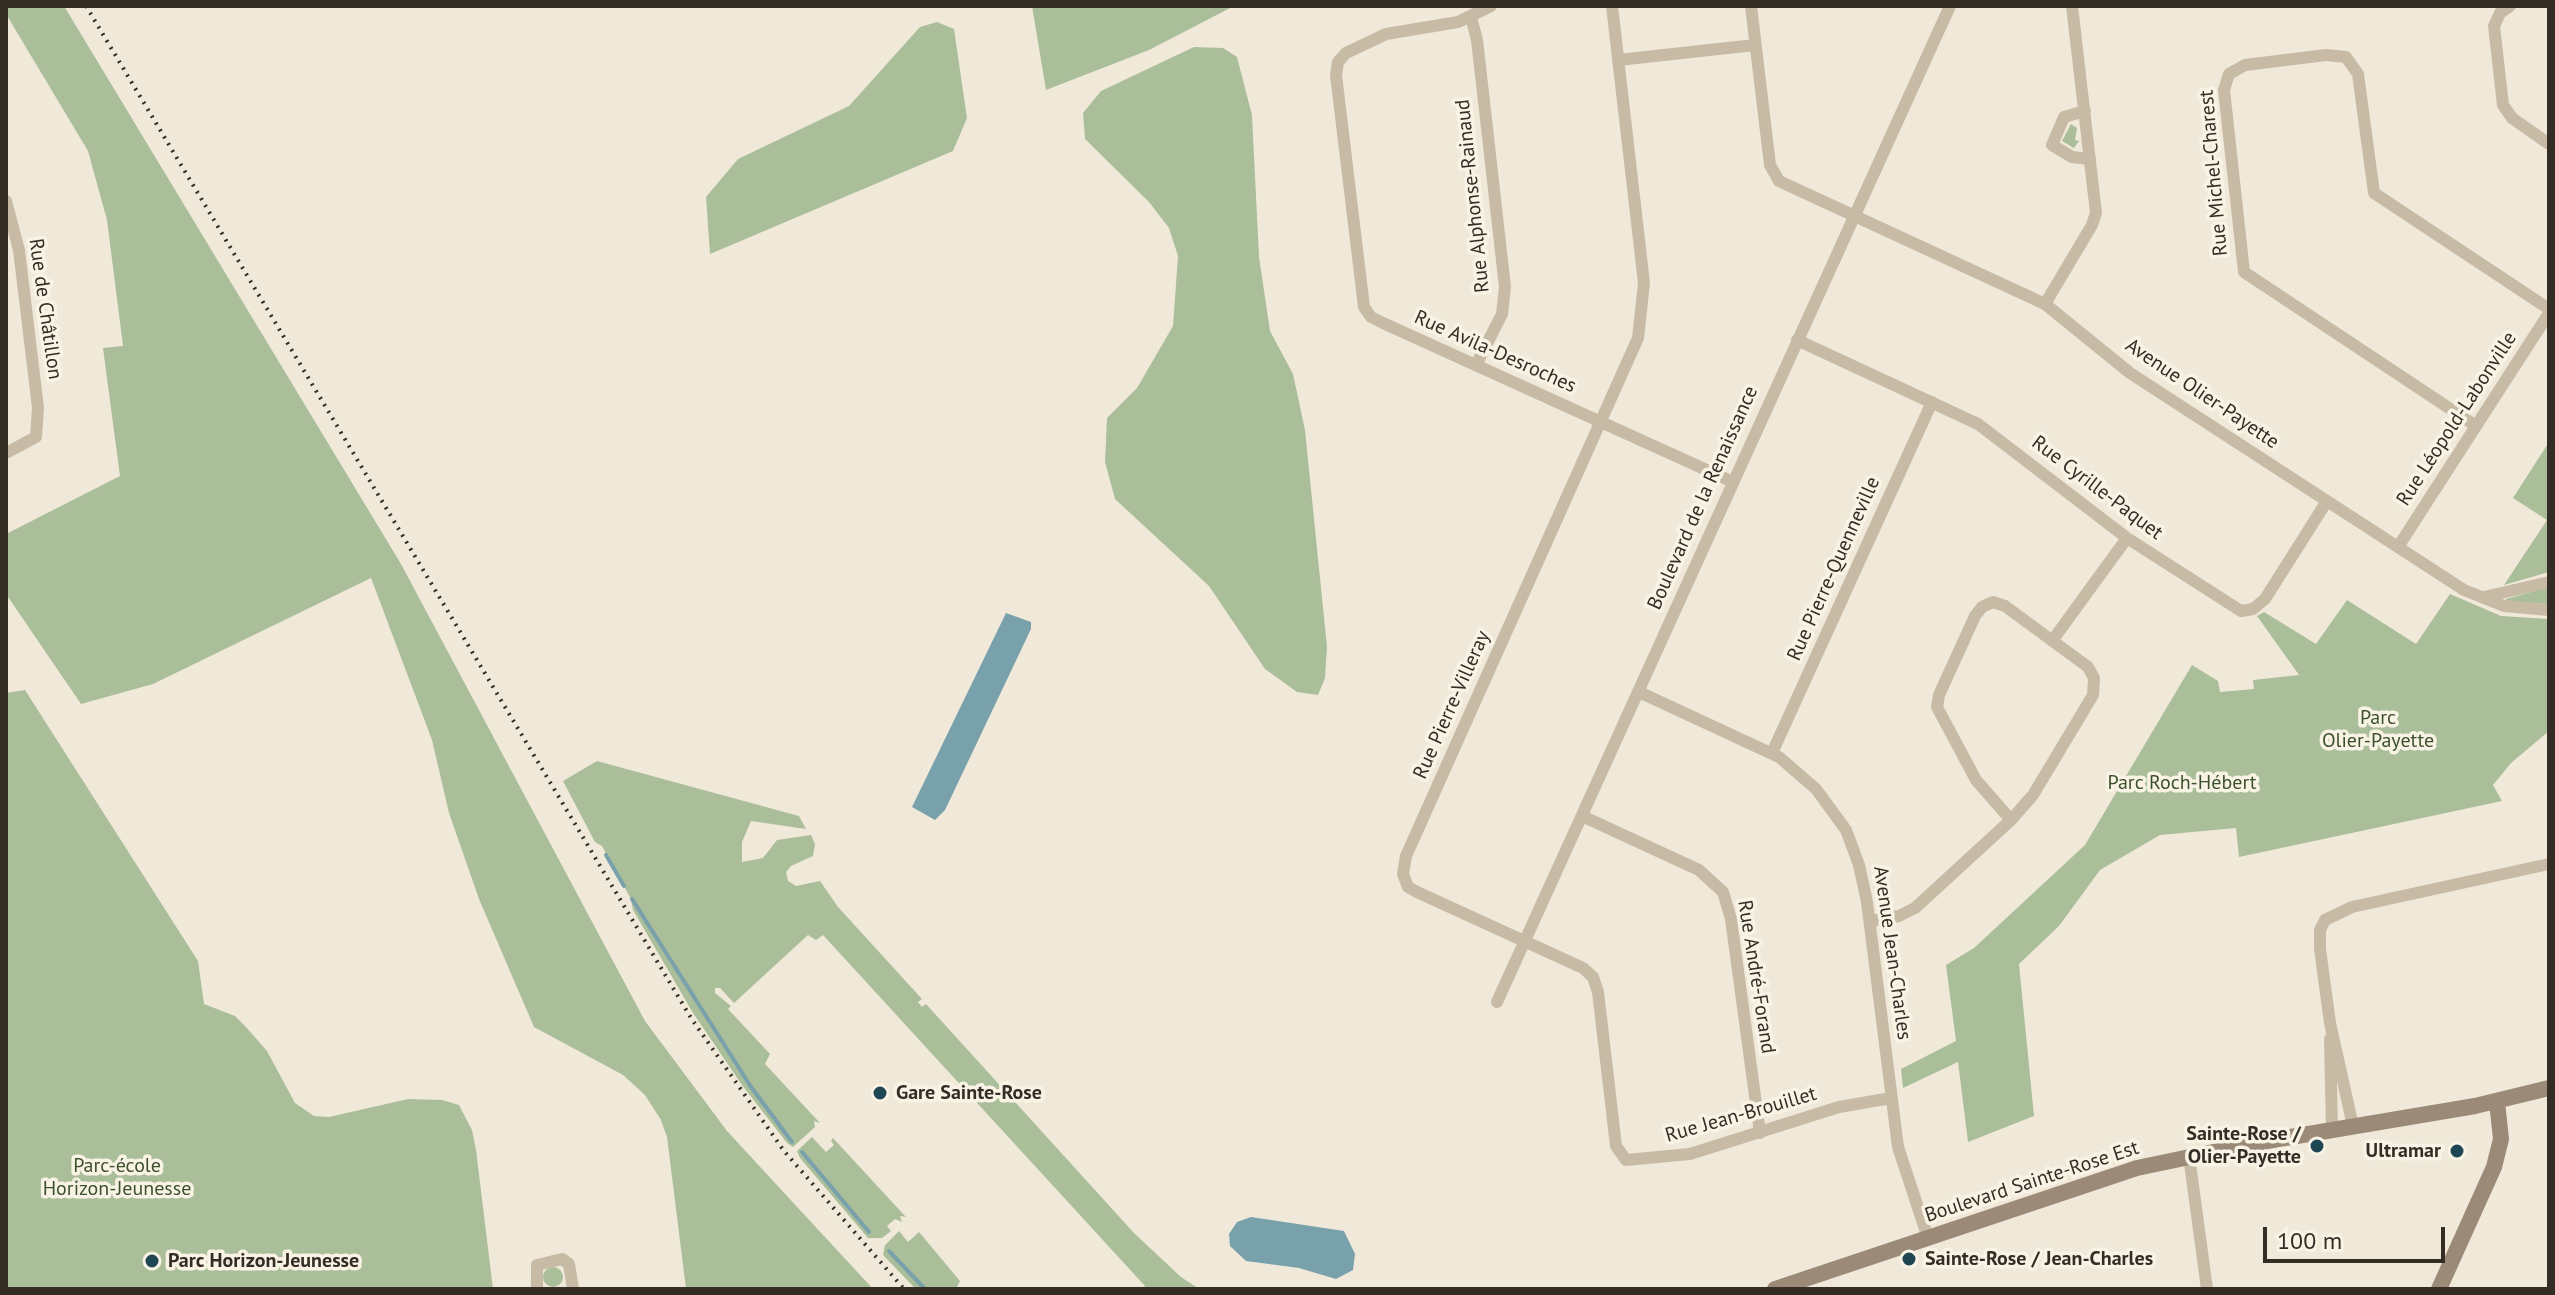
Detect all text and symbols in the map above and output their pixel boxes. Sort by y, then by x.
street label: Rue Michel-Charest [2195,89,2233,257]
street label: Rue Alphonse-Rainaud [1451,98,1495,294]
street label: Rue de Châtillon [23,237,67,381]
street label: Rue Avila-Desroches [1410,306,1580,398]
street label: Rue Léopold-Labonville [2392,328,2522,510]
street label: Avenue Olier-Payette [2121,334,2283,454]
street label: Boulevard de la Renaissance [1643,382,1763,614]
street label: Rue Cyrille-Paquet [2027,431,2167,545]
street label: Rue Pierre-Quenneville [1783,473,1885,665]
street label: Rue Pierre-Villeray [1409,627,1495,783]
park label: Parc Olier-Payette [2322,706,2434,753]
park label: Parc Roch-Hébert [2107,771,2257,795]
street label: Avenue Jean-Charles [1868,865,1916,1041]
street label: Rue André-Forand [1732,899,1780,1055]
place label: Gare Sainte-Rose [896,1081,1042,1105]
street label: Rue Jean-Brouillet [1663,1082,1819,1148]
marker: Gare Sainte-Rose [871,1084,889,1102]
place label: Sainte-Rose / Olier-Payette [2186,1122,2301,1169]
street label: Boulevard Sainte-Rose Est [1922,1136,2142,1228]
marker: Sainte-Rose / Olier-Payette [2308,1137,2326,1155]
place label: Ultramar [2366,1139,2441,1163]
marker: Ultramar [2448,1142,2466,1160]
park label: Parc-école Horizon-Jeunesse [43,1154,191,1201]
scale bar [2267,1211,2449,1261]
text: 100 m [2277,1225,2342,1256]
place label: Sainte-Rose / Jean-Charles [1925,1247,2153,1271]
place label: Parc Horizon-Jeunesse [168,1249,359,1273]
marker: Sainte-Rose / Jean-Charles [1900,1250,1918,1268]
marker: Parc Horizon-Jeunesse [143,1252,161,1270]

